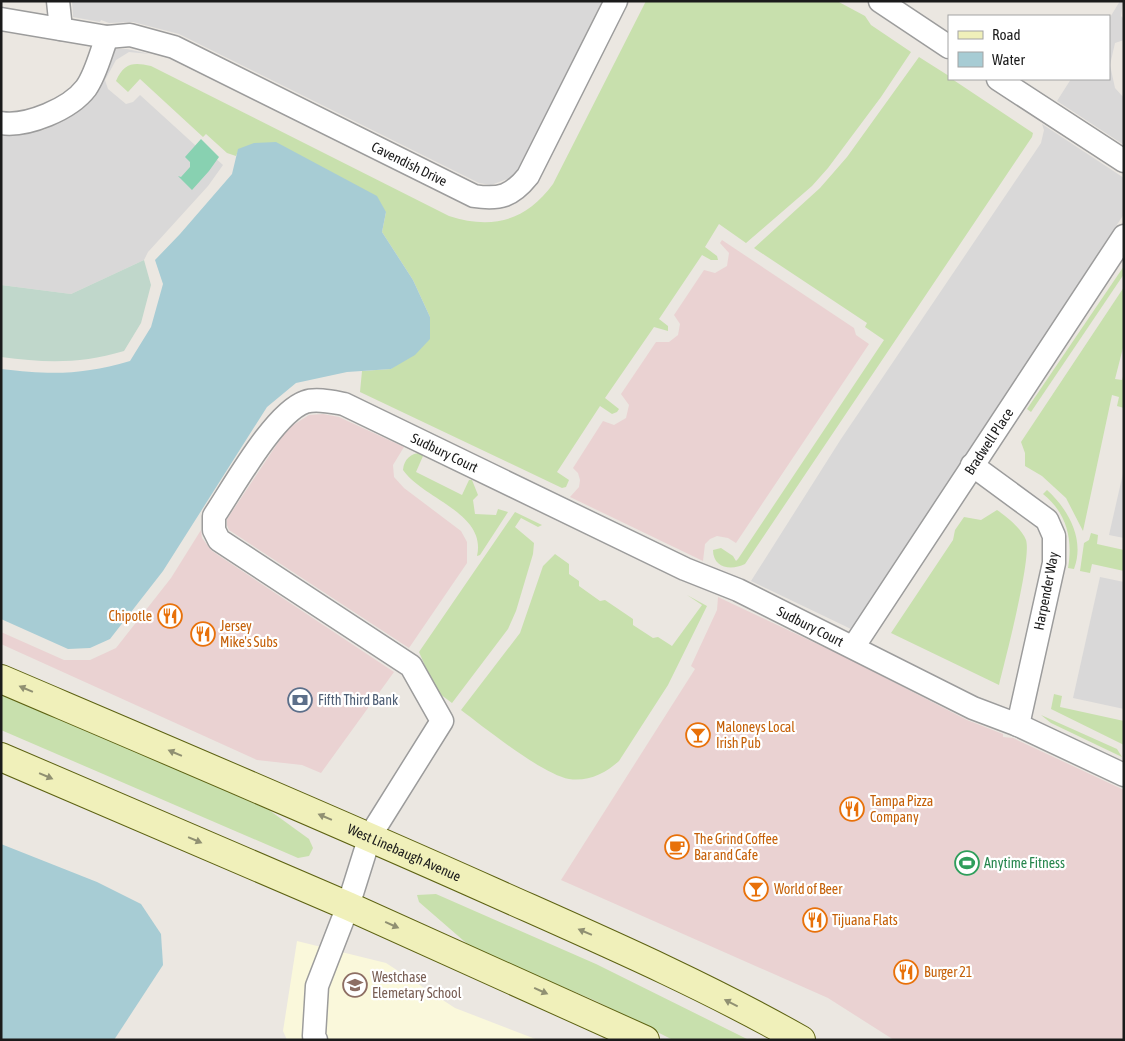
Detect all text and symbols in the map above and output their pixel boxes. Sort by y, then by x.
legend [948,15,1110,80]
text: Road [992,26,1021,43]
text: Water [992,51,1025,68]
street label: Cavendish Drive [369,138,450,189]
street label: Bradwell Place [961,405,1016,478]
street label: Sudbury Court [409,430,481,476]
street label: Harpender Way [1031,550,1061,632]
restaurant icon: Chipotle [157,603,183,629]
street label: Sudbury Court [774,603,846,650]
place label: Chipotle [109,608,152,624]
place label: Jersey Mike's Subs [220,618,278,650]
restaurant icon: Jersey Mike's Subs [190,621,216,647]
one-way arrow [19,685,33,693]
bank icon: Fifth Third Bank [287,687,313,713]
place label: Fifth Third Bank [318,692,398,708]
place label: Maloneys Local Irish Pub [716,719,795,751]
bar icon: Maloneys Local Irish Pub [685,722,711,748]
one-way arrow [168,749,182,757]
one-way arrow [39,773,53,781]
place label: Tampa Pizza Company [870,793,933,825]
restaurant icon: Tampa Pizza Company [839,796,865,822]
one-way arrow [318,813,332,821]
street label: West Linebaugh Avenue [345,821,463,885]
place label: The Grind Coffee Bar and Cafe [694,831,778,863]
cafe icon: The Grind Coffee Bar and Cafe [664,834,690,860]
one-way arrow [188,837,203,845]
sports icon: Anytime Fitness [954,850,980,876]
place label: Anytime Fitness [984,855,1065,871]
bar icon: World of Beer [743,876,769,902]
place label: World of Beer [774,881,843,897]
restaurant icon: Tijuana Flats [802,907,828,933]
place label: Tijuana Flats [832,912,898,928]
one-way arrow [385,922,399,930]
one-way arrow [578,927,592,935]
restaurant icon: Burger 21 [893,959,919,985]
place label: Burger 21 [924,964,972,980]
place label: Westchase Elemetary School [372,969,462,1001]
school or university icon: Westchase Elemetary School [342,972,368,998]
one-way arrow [534,988,548,996]
one-way arrow [724,999,738,1007]

